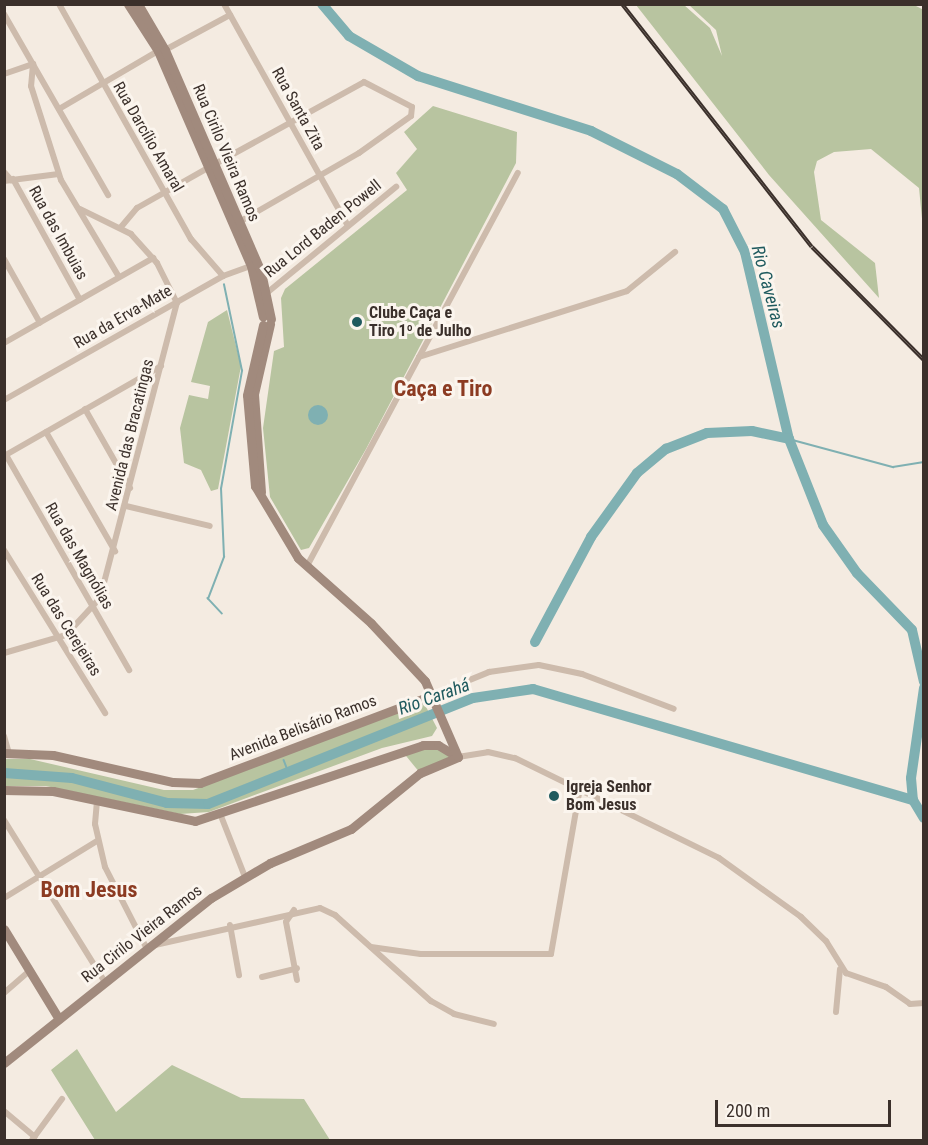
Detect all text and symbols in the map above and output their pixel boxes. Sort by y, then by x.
street label: Rua Santa Zita [267,64,329,154]
street label: Rua Darcílio Amaral [109,78,187,196]
street label: Rua Cirilo Vieira Ramos [188,81,264,225]
street label: Rua Lord Baden Powell [261,176,385,282]
street label: Rua das Imbuias [24,183,92,283]
water label: Rio Caveiras [747,243,789,331]
street label: Rua da Erva-Mate [71,281,175,353]
place label: Clube Caça e Tiro 1º de Julho [369,303,471,341]
marker: Clube Caça e Tiro 1º de Julho [350,315,364,329]
street label: Avenida das Bracatingas [102,357,158,513]
district label: Caça e Tiro [393,376,493,402]
street label: Rua das Magnólias [41,499,117,613]
street label: Rua das Cerejeiras [27,570,105,680]
water label: Rio Carahá [395,674,473,720]
street label: Avenida Belisário Ramos [227,691,379,765]
place label: Igreja Senhor Bom Jesus [566,777,652,815]
marker: Igreja Senhor Bom Jesus [547,789,561,803]
district label: Bom Jesus [41,877,137,903]
street label: Rua Cirilo Vieira Ramos [78,881,206,987]
scale bar [718,1088,894,1126]
text: 200 m [726,1100,770,1121]

